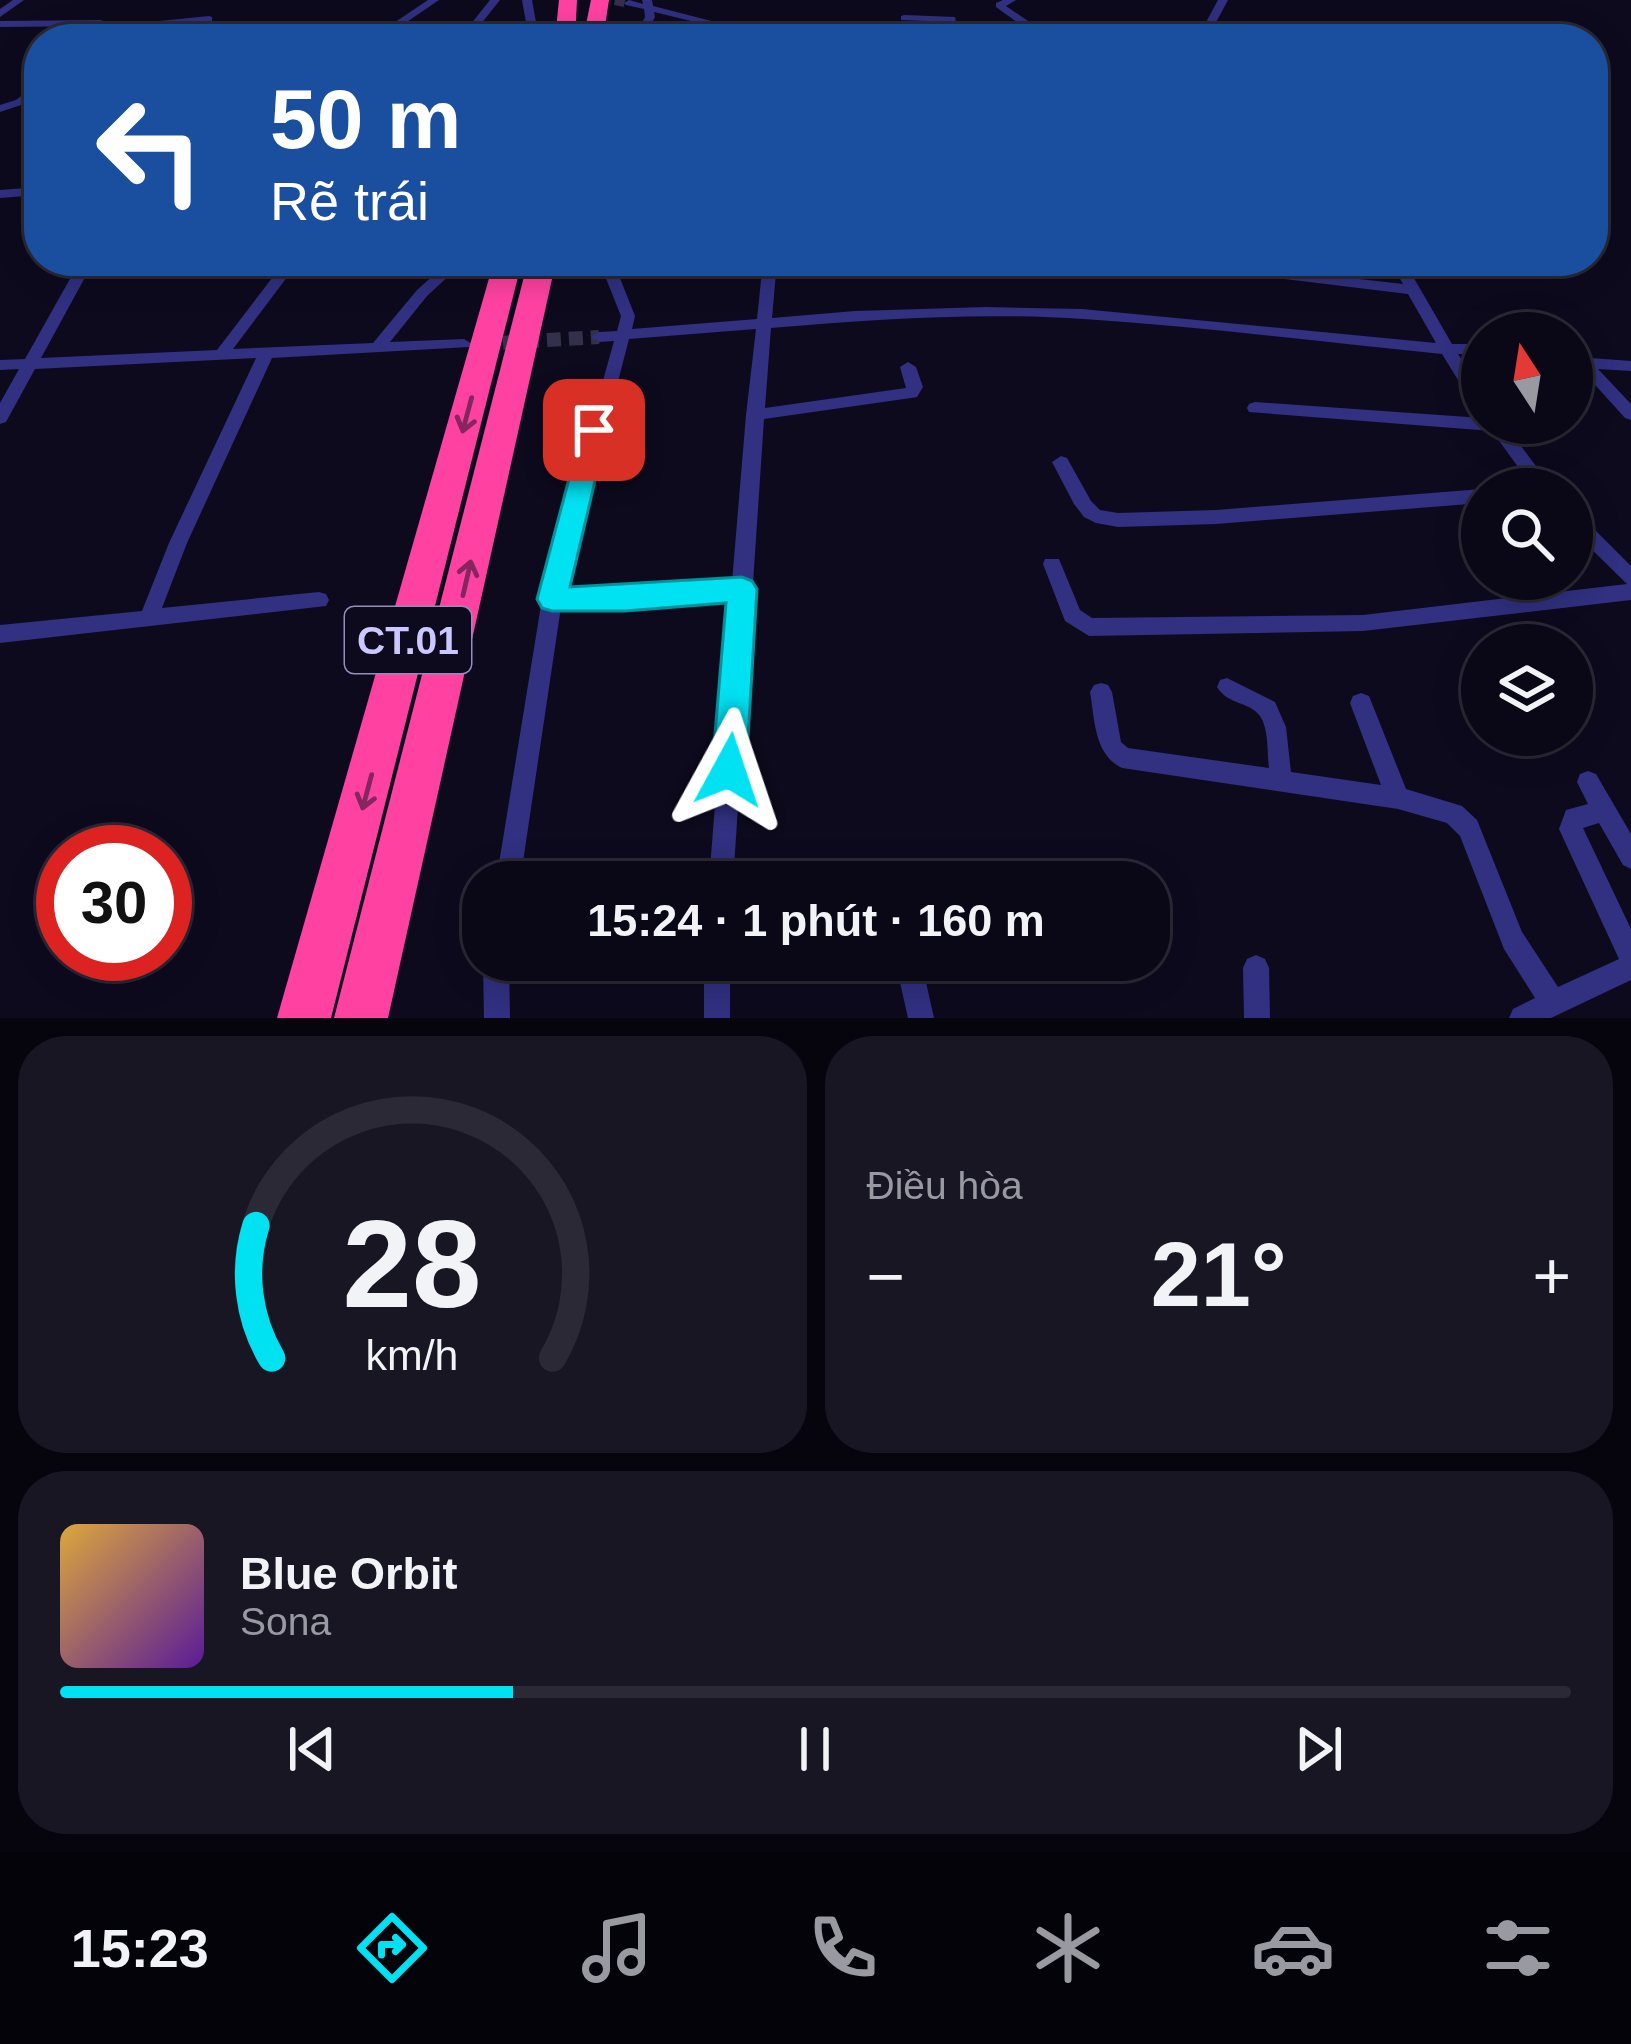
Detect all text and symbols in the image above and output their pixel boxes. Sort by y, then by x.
icon: left [72,72,228,228]
text: 50 m [270,72,461,166]
text: Rẽ trái [270,171,429,231]
north arrow [1461,312,1593,444]
map controls [1461,312,1593,756]
pin [543,379,645,481]
one-way arrow [455,395,477,433]
icon: arrive [561,397,627,463]
button: search [1461,468,1593,600]
one-way arrow [457,559,479,597]
road number: CT.01 [345,607,471,673]
button: layers [1461,624,1593,756]
position arrow [666,707,792,833]
one-way arrow [355,772,377,810]
speed limit sign: 30 [36,825,192,981]
text: 15:24 · 1 phút · 160 m [587,895,1045,946]
text: Điều hòa [867,1164,1023,1207]
text: 28 [343,1194,482,1333]
text: 21° [1151,1225,1287,1325]
text: − [867,1239,905,1313]
text: + [1532,1239,1571,1313]
text: km/h [366,1330,459,1378]
text: Blue Orbit [240,1548,458,1599]
text: Sona [240,1600,331,1643]
icon: previous [279,1716,345,1782]
icon: pause [782,1716,848,1782]
icon: next [1286,1716,1352,1782]
icon: directions [350,1906,434,1990]
icon: music [575,1906,659,1990]
icon: phone [801,1906,885,1990]
icon: climate [1026,1906,1110,1990]
icon: car [1251,1906,1335,1990]
icon: filters [1476,1906,1560,1990]
text: 15:23 [71,1918,209,1978]

